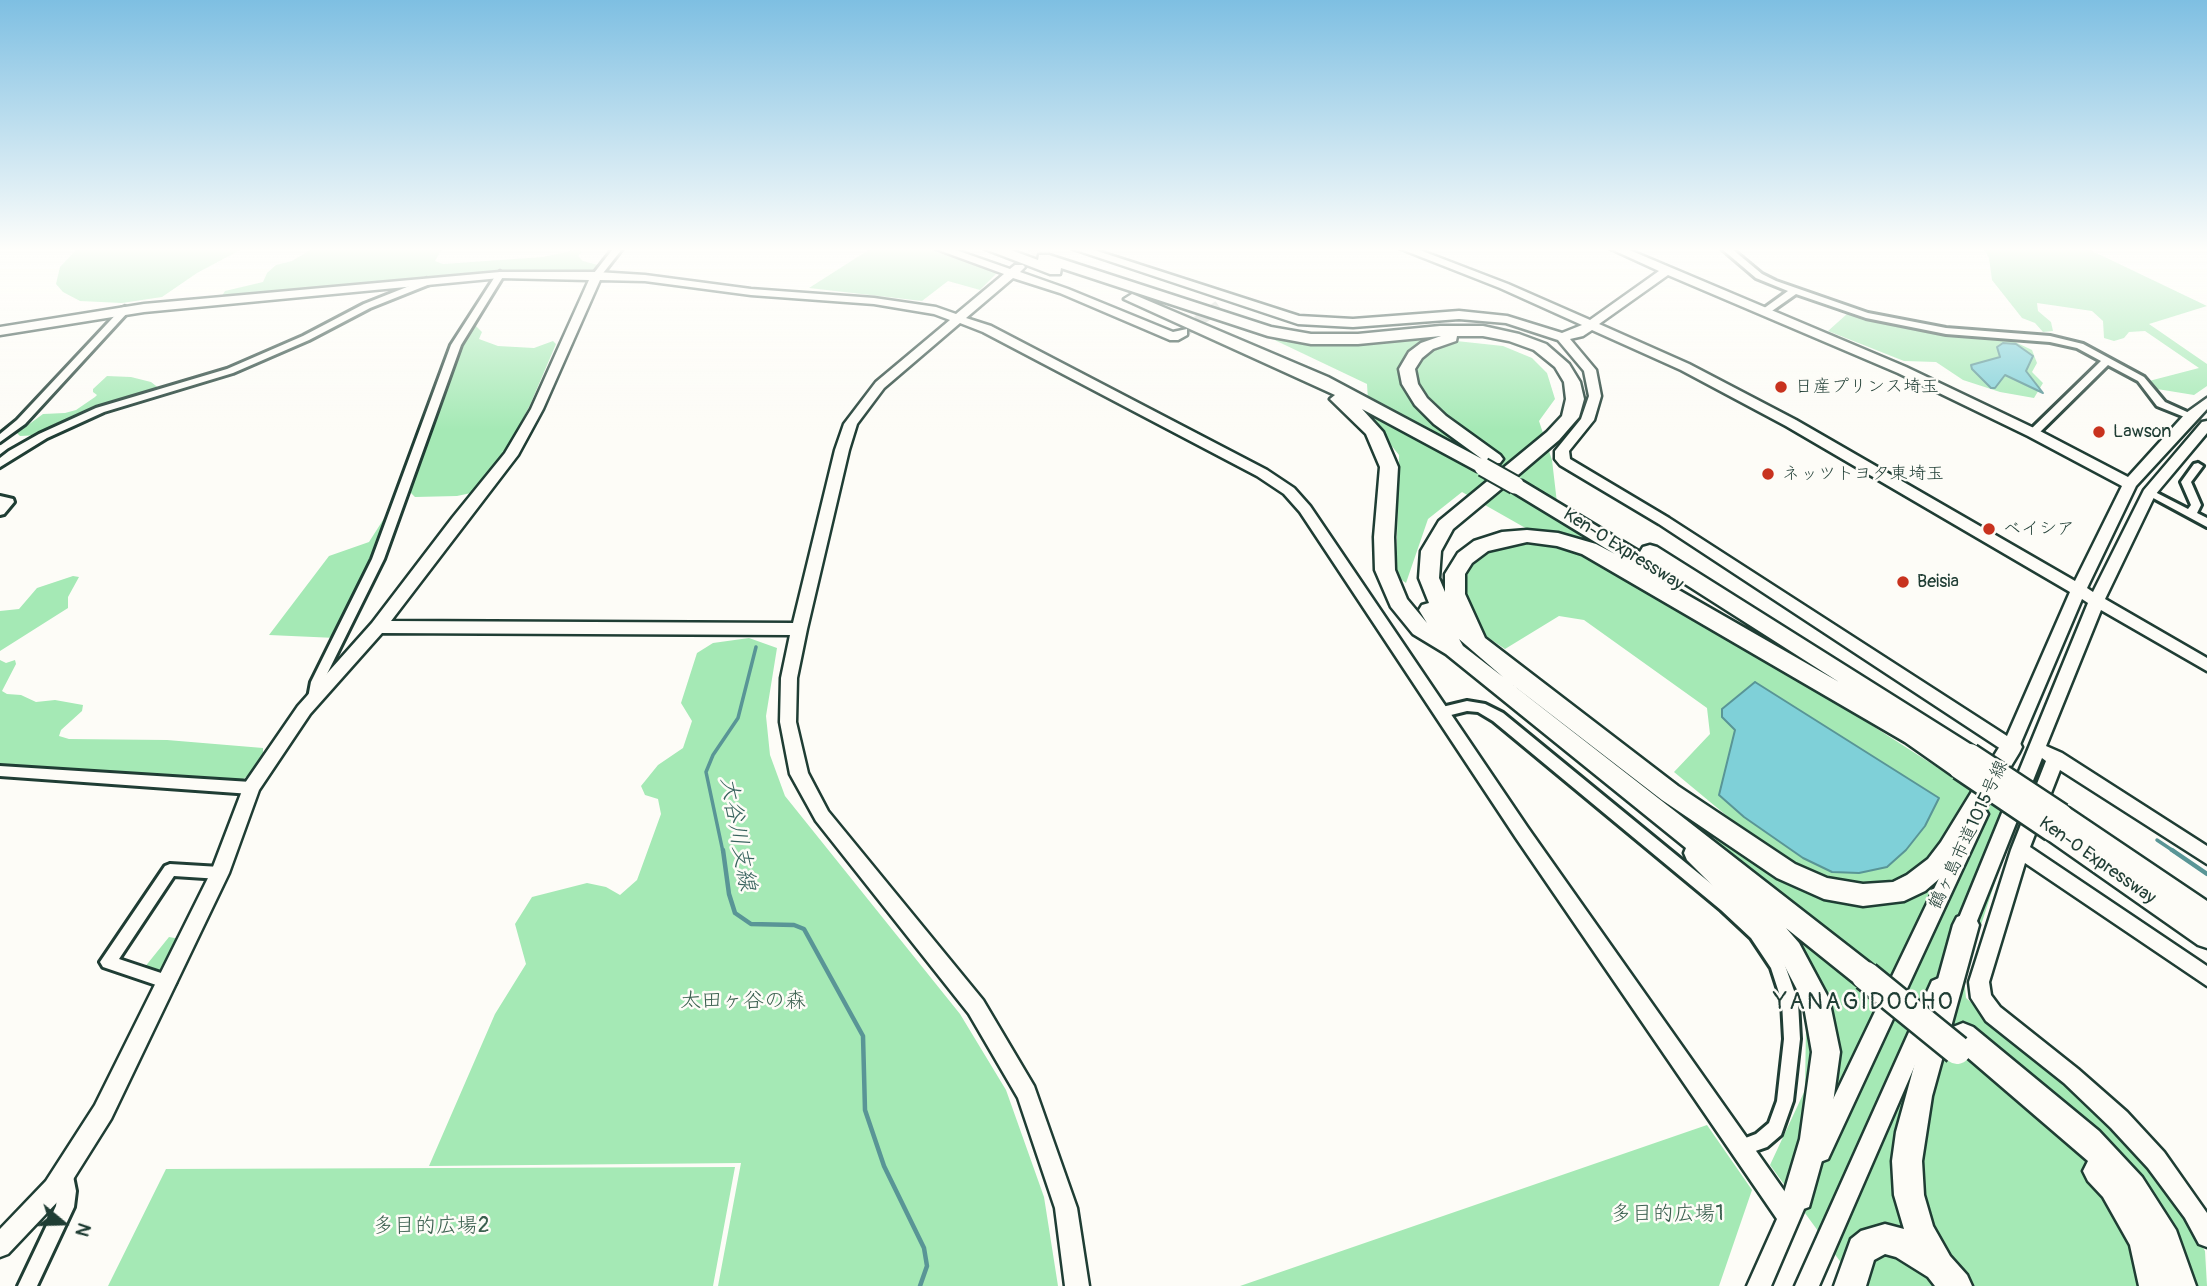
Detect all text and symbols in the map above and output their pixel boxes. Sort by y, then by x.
place label: 日産プリンス埼玉 [1795,376,1939,398]
marker: 日産プリンス埼玉 [1773,379,1789,395]
place label: Lawson [2113,421,2171,443]
marker: Lawson [2091,424,2107,440]
place label: ネッツトヨタ東埼玉 [1782,463,1944,485]
marker: ネッツトヨタ東埼玉 [1760,466,1776,482]
street label: Ken-O Expressway [1559,504,1687,596]
place label: ベイシア [2003,518,2075,540]
marker: ベイシア [1981,521,1997,537]
place label: Beisia [1917,571,1959,593]
marker: Beisia [1895,574,1911,590]
street label: 鶴ヶ島市道1015号線 [1925,757,2013,913]
water label: 大谷川支線 [713,775,761,893]
street label: Ken-O Expressway [2034,813,2160,909]
park label: 太田ヶ谷の森 [680,989,806,1015]
district label: YANAGIDOCHO [1775,989,1953,1017]
north arrow [28,1188,98,1258]
park label: 多目的広場1 [1610,1202,1724,1228]
park label: 多目的広場2 [373,1214,489,1240]
text: N [69,1220,96,1240]

